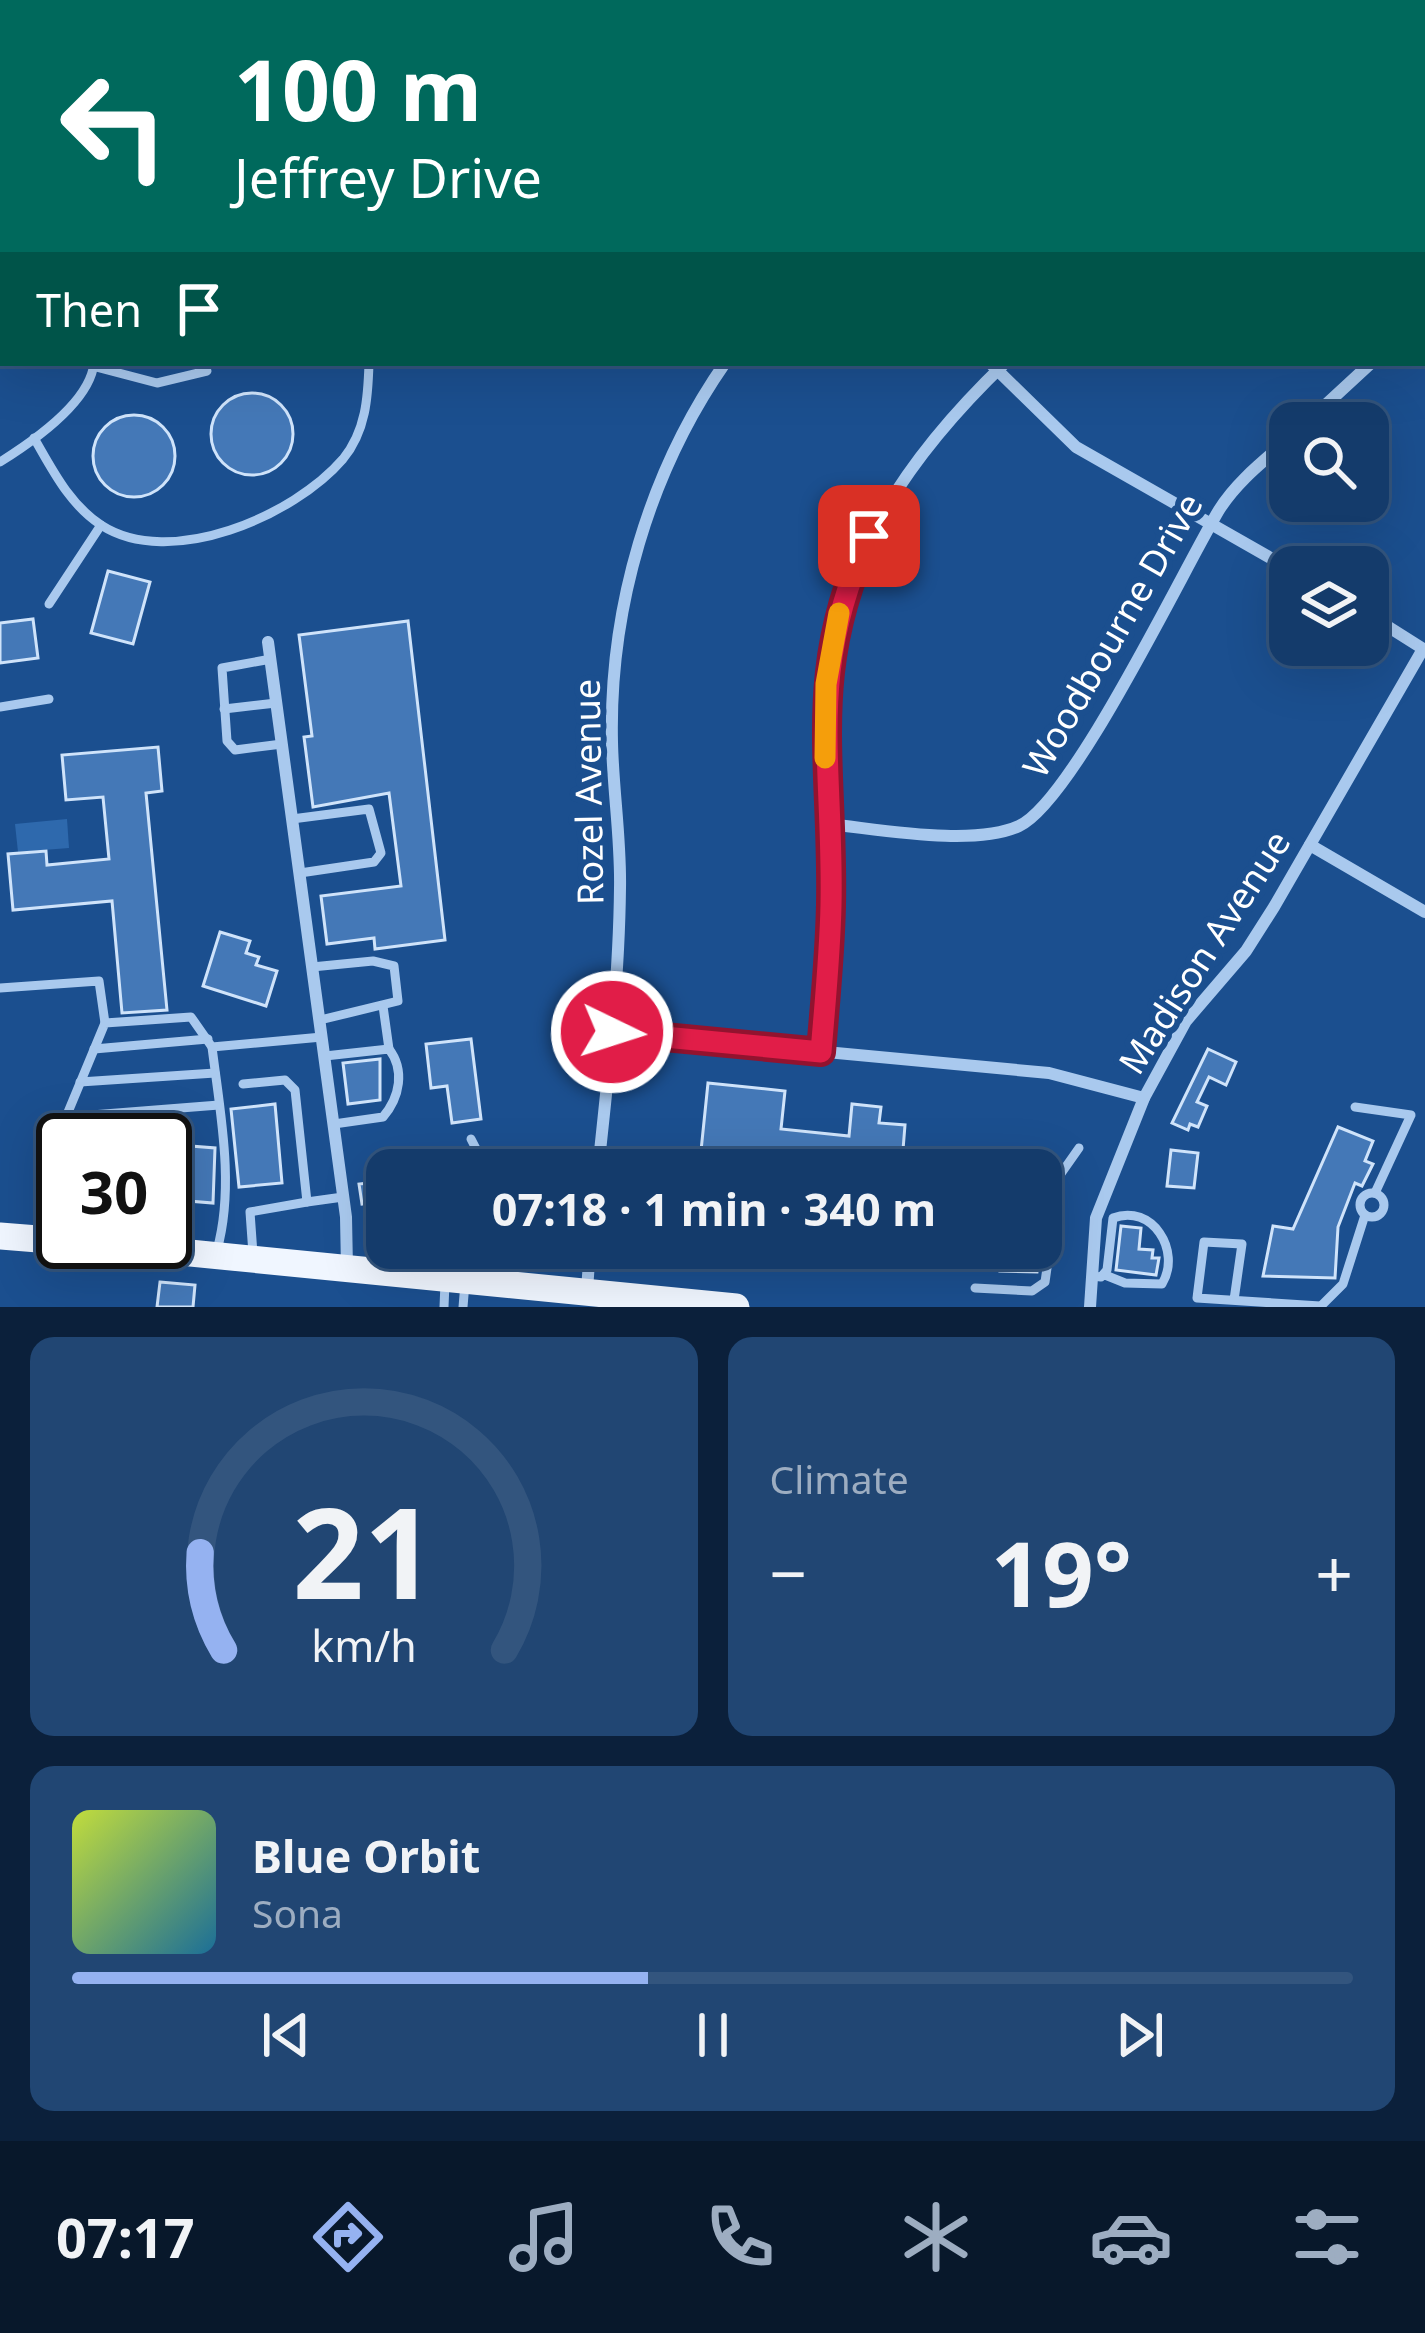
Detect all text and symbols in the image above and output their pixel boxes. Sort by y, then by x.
text: 100 m [234,31,482,146]
icon: left [36,48,192,204]
text: Jeffrey Drive [234,140,542,214]
icon: arrive [166,276,232,342]
text: Then [36,279,142,340]
map controls [1269,402,1389,666]
button: search [1269,402,1389,522]
street label: Woodbourne Drive [1011,484,1213,786]
pin [818,485,920,587]
icon: arrive [836,503,902,569]
button: layers [1269,546,1389,666]
street label: Rozel Avenue [562,679,614,905]
street label: Madison Avenue [1107,821,1301,1083]
position arrow [549,969,675,1095]
speed limit sign: 30 [36,1113,192,1269]
text: 07:18 · 1 min · 340 m [492,1178,936,1239]
text: Climate [770,1452,909,1505]
text: 21 [292,1466,435,1636]
text: 19° [991,1511,1132,1633]
text: − [770,1527,807,1617]
text: + [1315,1527,1353,1617]
text: km/h [311,1615,416,1674]
text: Blue Orbit [252,1825,480,1886]
text: Sona [252,1886,343,1939]
icon: previous [253,2002,319,2068]
icon: pause [680,2002,746,2068]
icon: next [1107,2002,1173,2068]
icon: directions [306,2195,390,2279]
icon: music [502,2195,586,2279]
icon: phone [698,2195,782,2279]
icon: climate [894,2195,978,2279]
icon: car [1089,2195,1173,2279]
icon: filters [1285,2195,1369,2279]
text: 07:17 [56,2200,195,2274]

